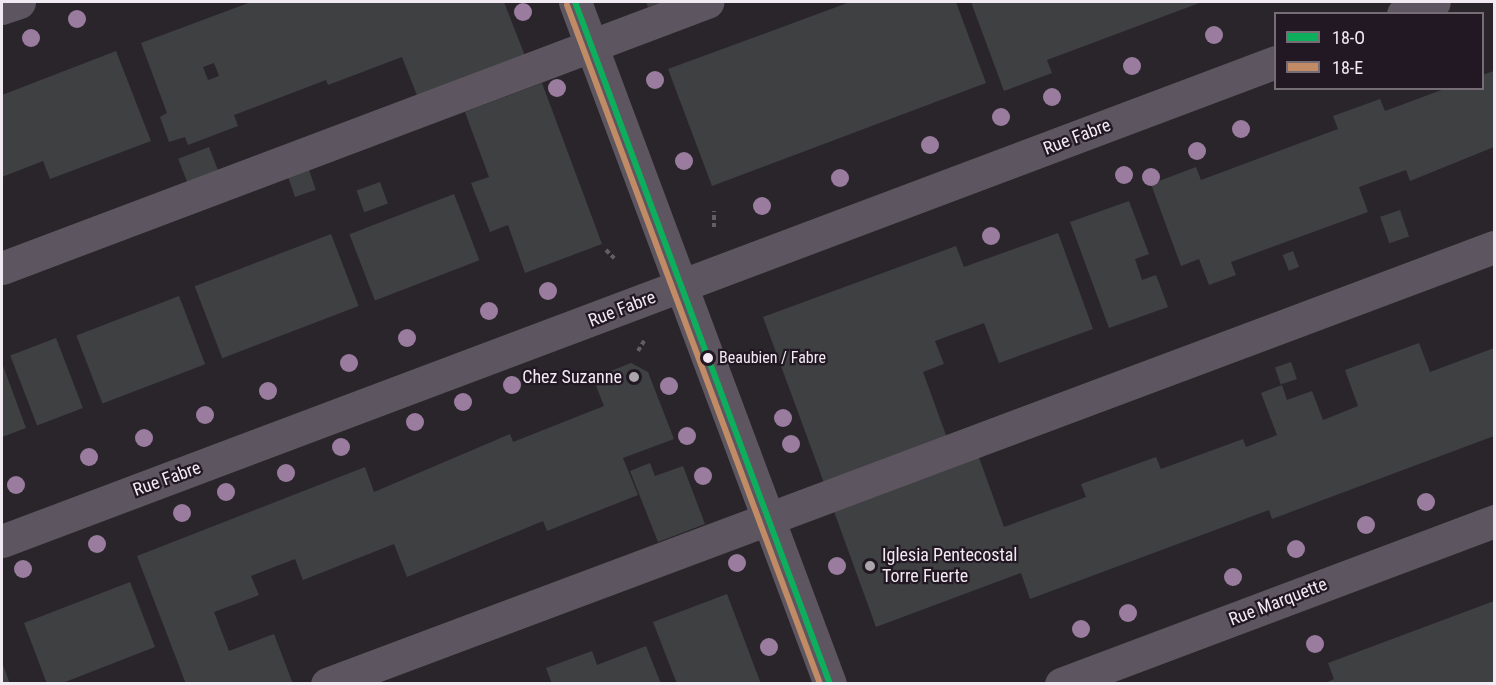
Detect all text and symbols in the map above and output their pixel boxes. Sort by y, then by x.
legend [1274,12,1484,90]
text: 18-O [1332,27,1365,48]
text: 18-E [1332,57,1363,78]
street label: Rue Fabre [1040,114,1114,160]
street label: Rue Fabre [585,286,659,332]
place label: Beaubien / Fabre [719,348,826,368]
marker: Beaubien / Fabre [702,352,714,364]
place label: Chez Suzanne [522,366,622,388]
marker: Chez Suzanne [627,370,641,384]
street label: Rue Fabre [130,457,204,501]
place label: Iglesia Pentecostal Torre Fuerte [882,545,1017,588]
marker: Iglesia Pentecostal Torre Fuerte [863,559,877,573]
street label: Rue Marquette [1226,573,1330,631]

